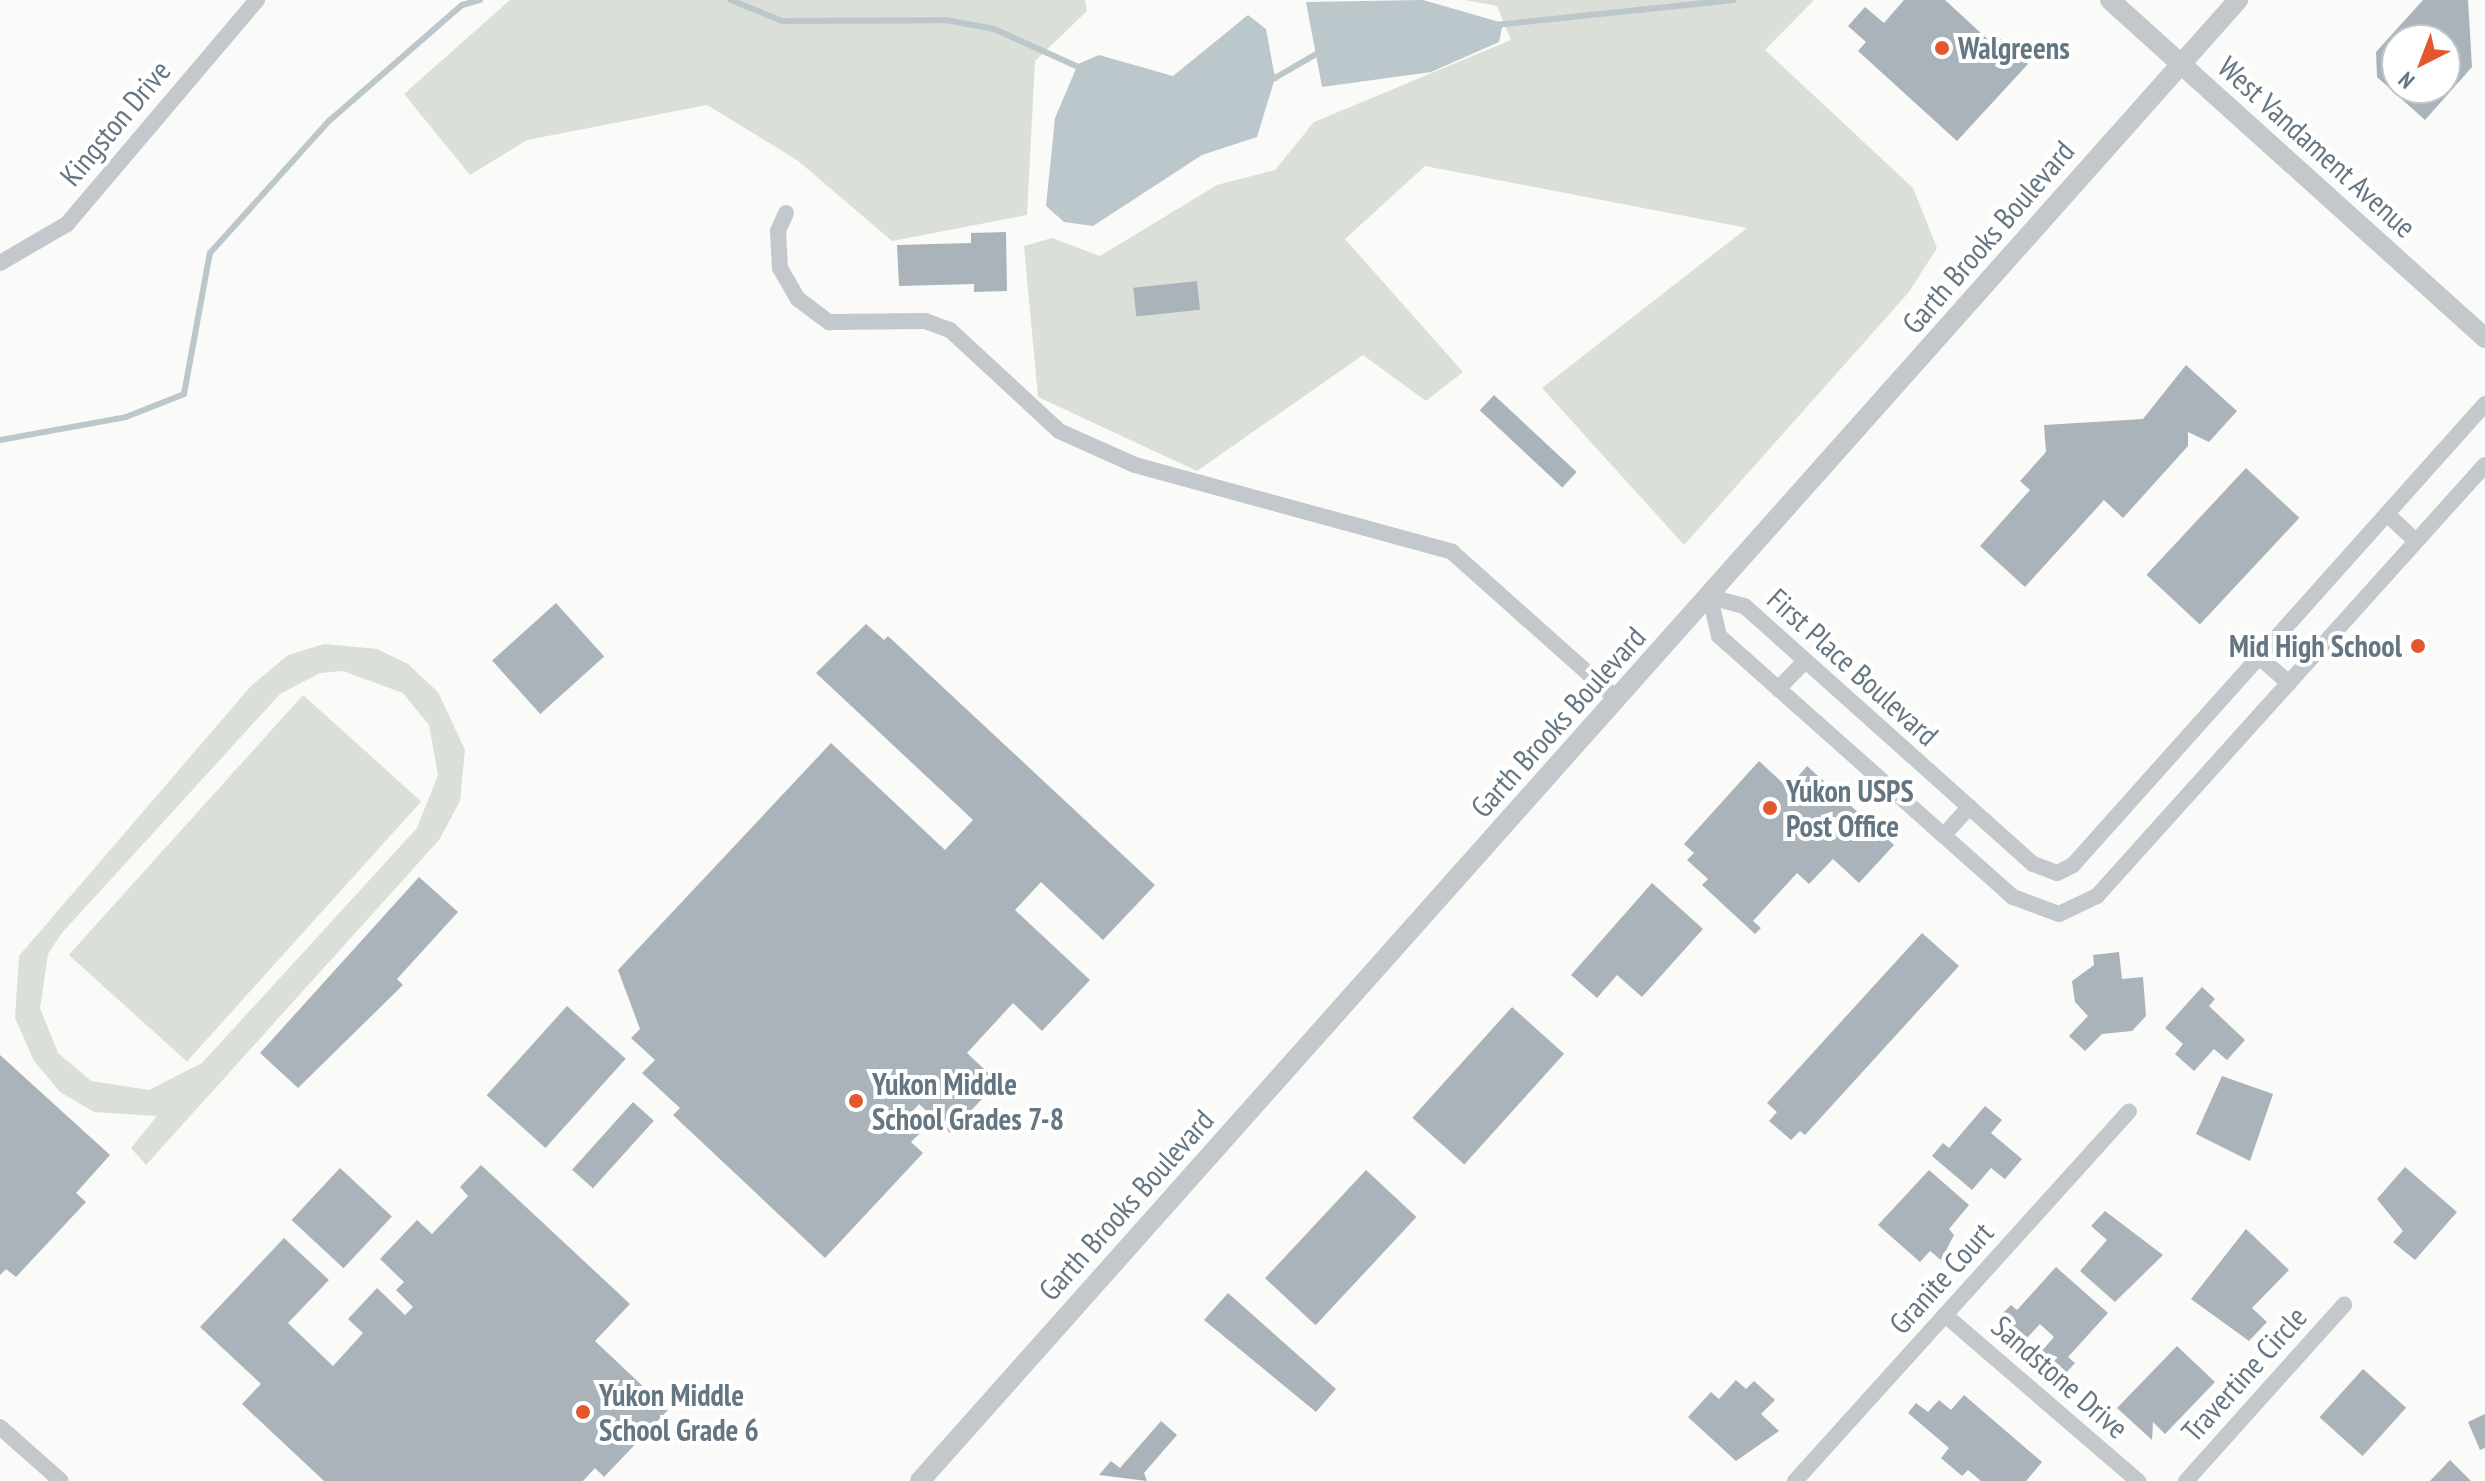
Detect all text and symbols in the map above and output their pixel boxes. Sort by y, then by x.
north arrow [2381,24,2461,104]
place label: Walgreens [1958,30,2070,66]
marker: Walgreens [1933,39,1951,57]
street label: West Vandament Avenue [2210,48,2424,246]
street label: Kingston Drive [52,53,178,193]
text: N [2392,66,2420,95]
street label: Garth Brooks Boulevard [1894,133,2082,341]
street label: First Place Boulevard [1760,581,1946,753]
street label: Garth Brooks Boulevard [1463,619,1653,825]
place label: Mid High School [2229,628,2402,664]
marker: Mid High School [2409,637,2427,655]
place label: Yukon USPS Post Office [1786,773,1914,844]
marker: Yukon USPS Post Office [1761,799,1779,817]
place label: Yukon Middle School Grades 7-8 [872,1066,1064,1136]
marker: Yukon Middle School Grades 7-8 [847,1092,865,1110]
street label: Garth Brooks Boulevard [1031,1102,1221,1308]
street label: Granite Court [1882,1215,2000,1341]
street label: Travertine Circle [2174,1299,2314,1449]
street label: Sandstone Drive [1985,1308,2135,1446]
place label: Yukon Middle School Grade 6 [599,1377,759,1448]
marker: Yukon Middle School Grade 6 [574,1403,592,1421]

